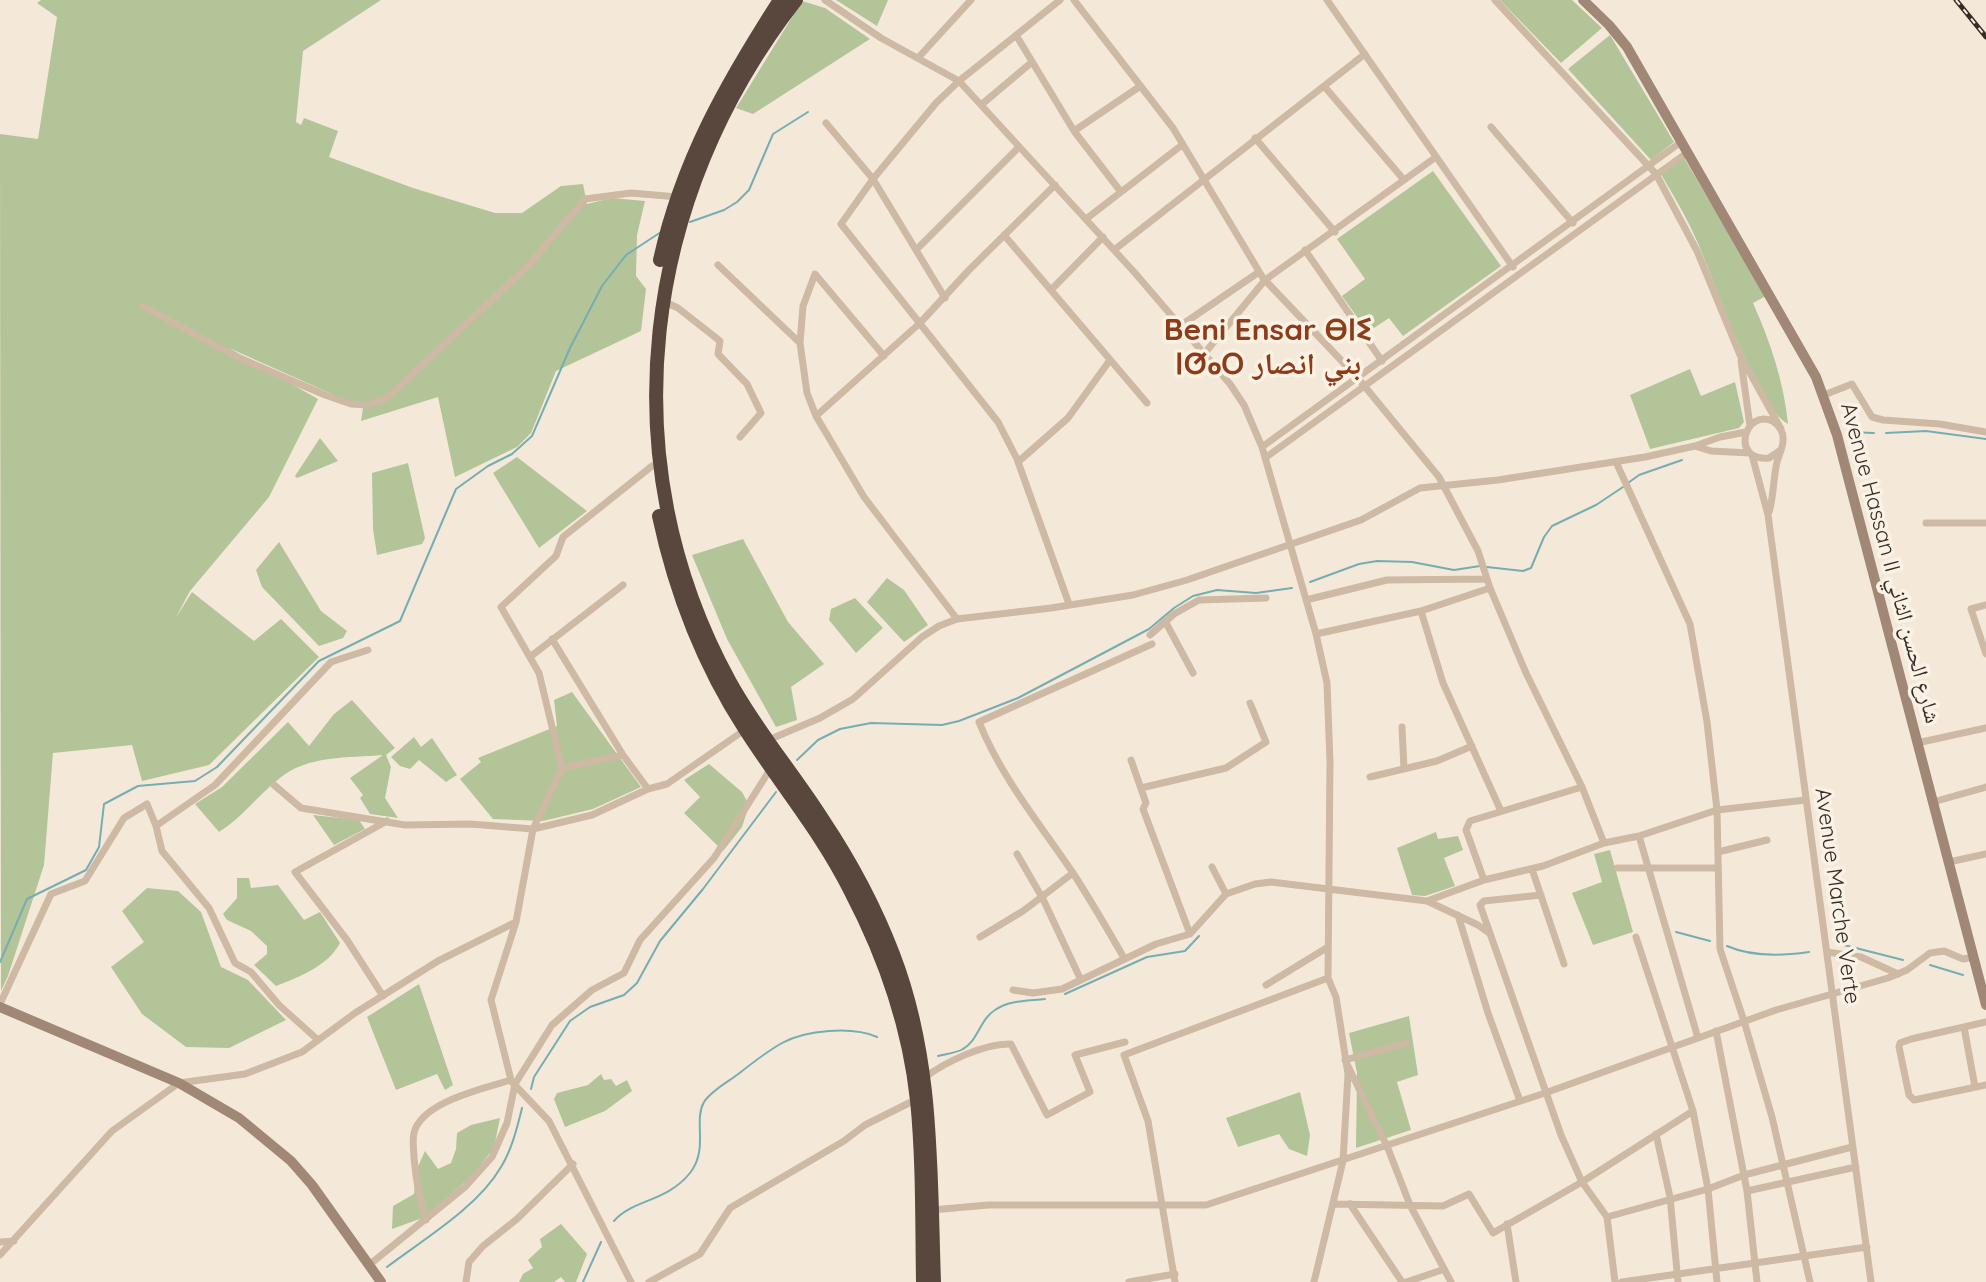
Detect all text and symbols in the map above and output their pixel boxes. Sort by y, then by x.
district label: Beni Ensar ⴱⵏⵉ ⵏⵚⴰⵔ بني انصار [1164,313,1372,384]
street label: Avenue Hassan II شارع الحسن الثاني [1834,400,1946,726]
street label: Avenue Marche Verte [1809,786,1865,1006]

